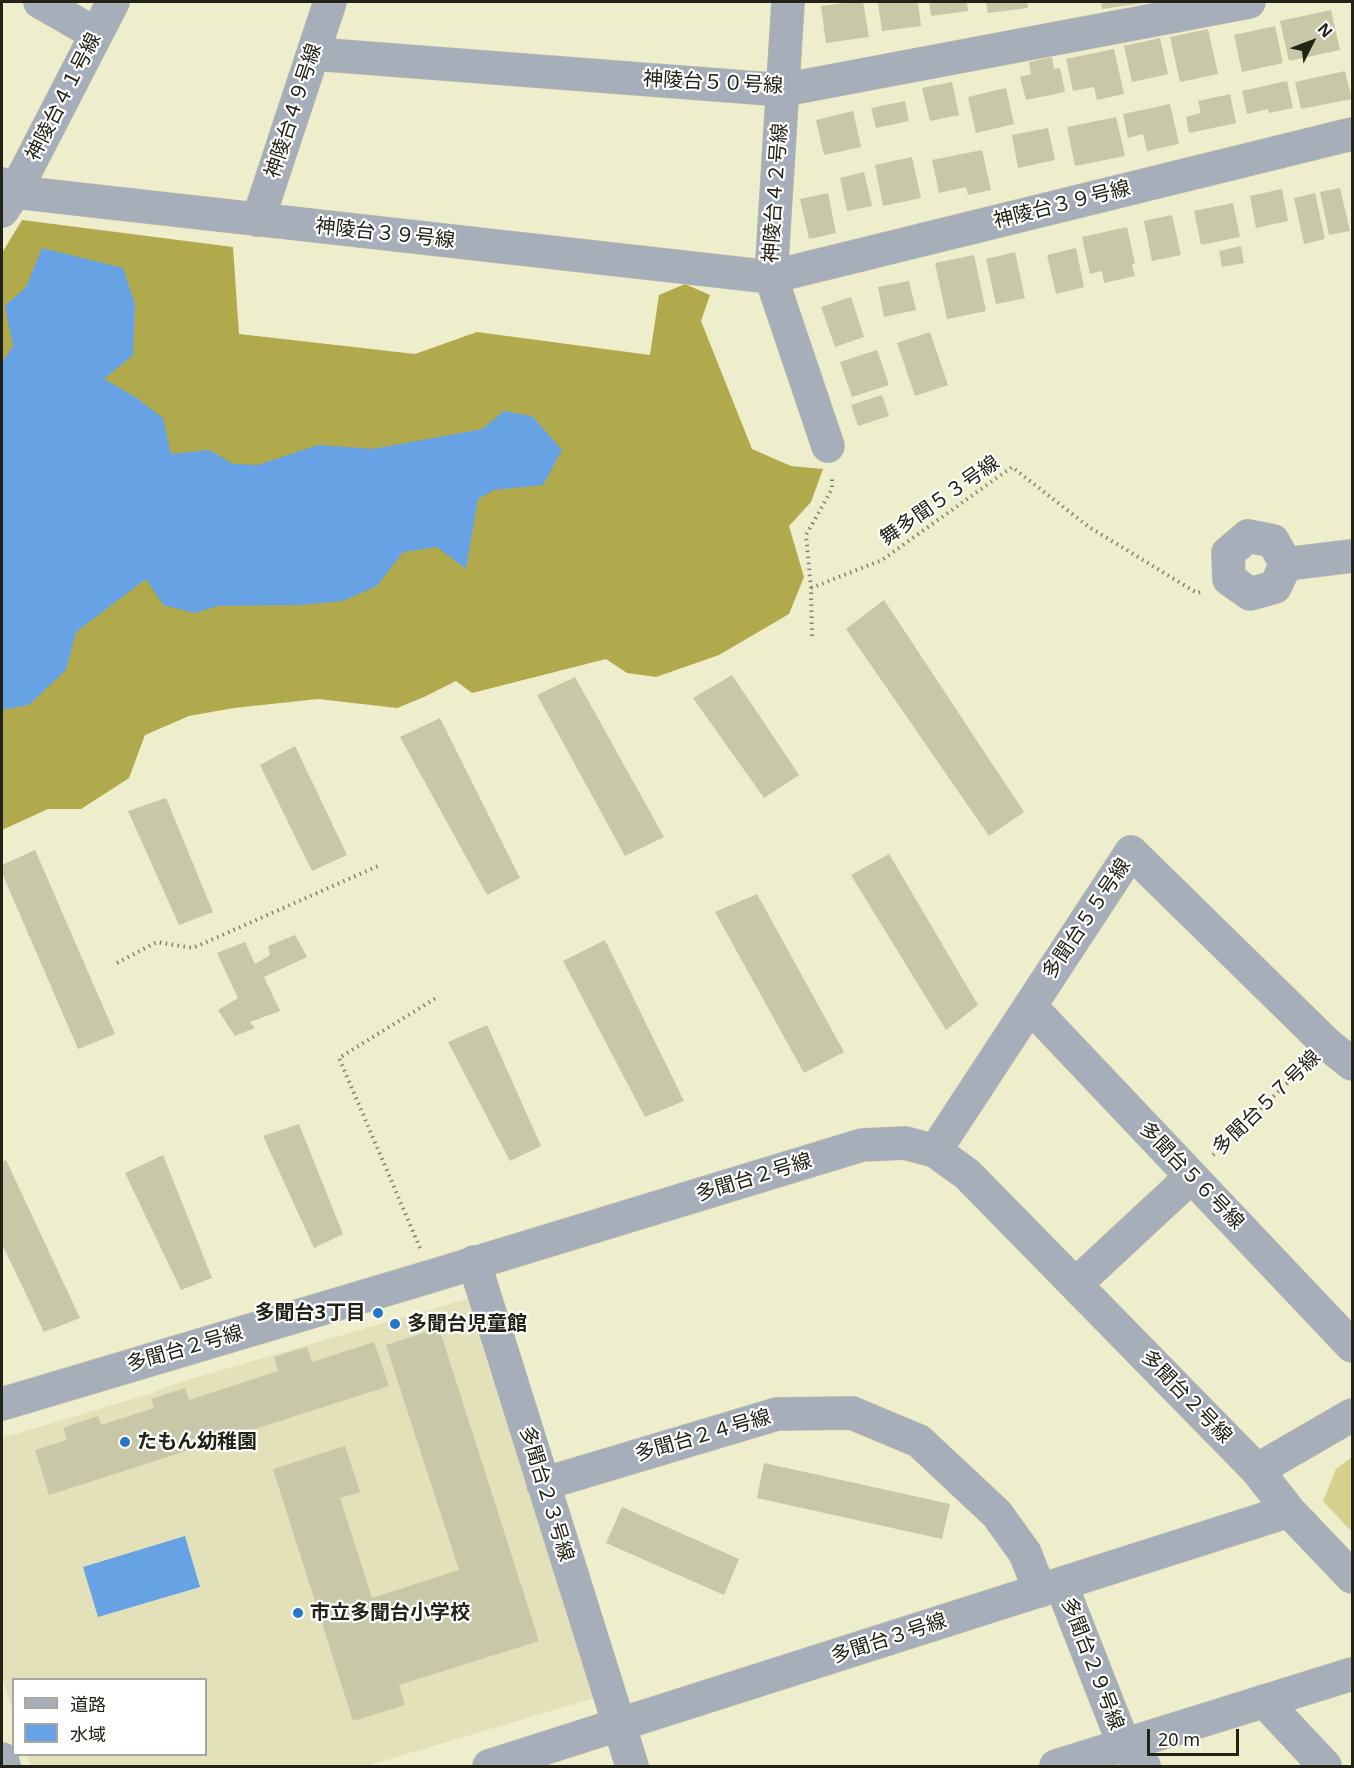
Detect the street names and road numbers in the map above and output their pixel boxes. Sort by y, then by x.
street label: 神陵台４１号線 [22,29,106,165]
street label: 神陵台４９号線 [261,41,327,181]
street label: 神陵台５０号線 [642,67,784,99]
street label: 神陵台４２号線 [759,122,793,264]
street label: 神陵台３９号線 [991,176,1133,234]
street label: 神陵台３９号線 [314,215,456,253]
street label: 舞多聞５３号線 [876,451,1004,551]
street label: 多聞台５５号線 [1038,854,1136,984]
street label: 多聞台５７号線 [1208,1046,1326,1160]
street label: 多聞台５６号線 [1134,1117,1248,1235]
street label: 多聞台２号線 [693,1149,815,1207]
street label: 多聞台２号線 [124,1321,246,1377]
street label: 多聞台２号線 [1136,1346,1236,1448]
street label: 多聞台２４号線 [632,1405,774,1467]
street label: 多聞台２３号線 [514,1424,578,1564]
street label: 多聞台２９号線 [1056,1594,1128,1734]
street label: 多聞台３号線 [828,1609,950,1669]

